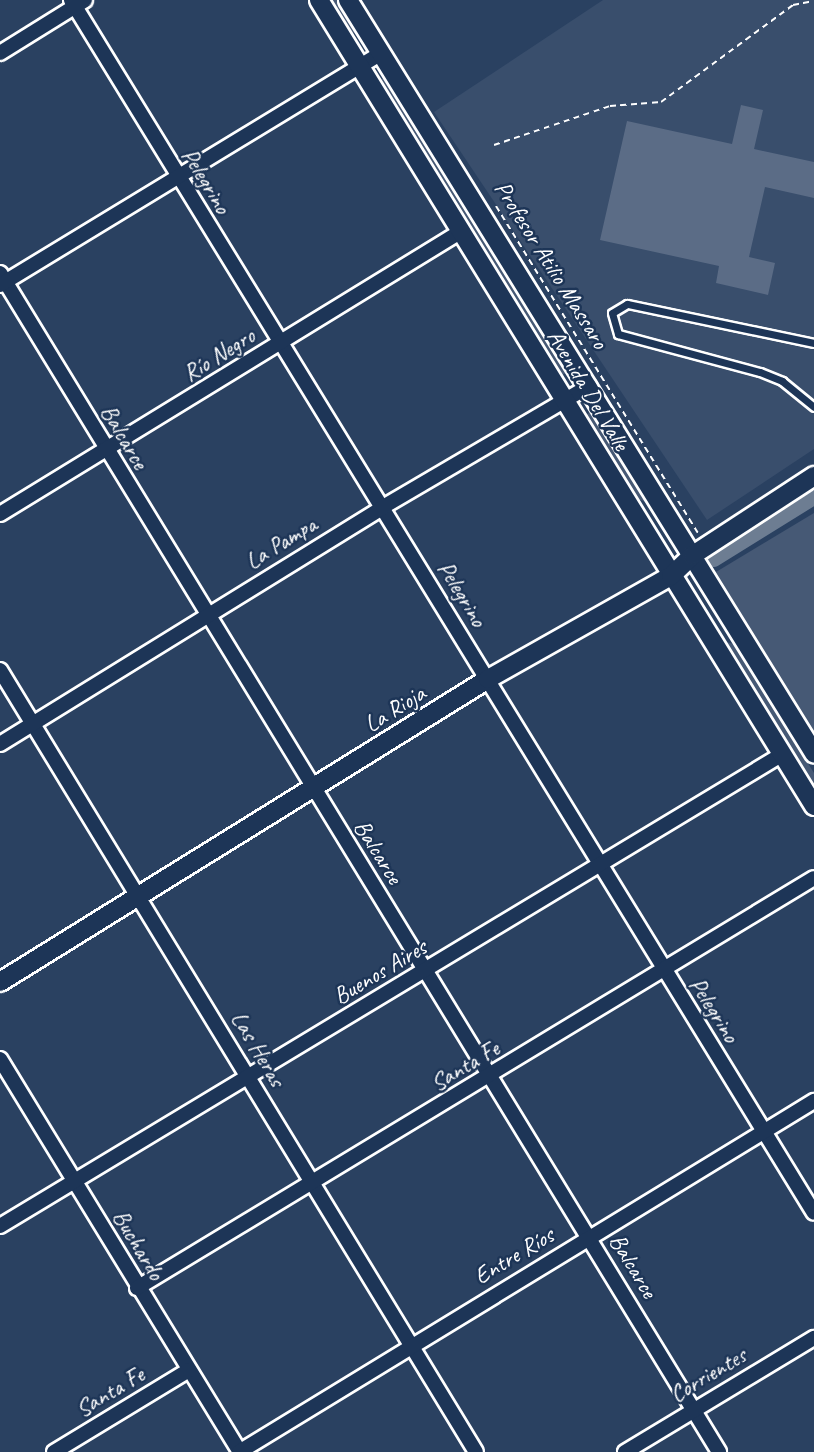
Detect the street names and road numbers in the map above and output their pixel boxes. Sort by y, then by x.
street label: Pelegrino [175,143,237,219]
street label: Profesor Atilio Massaro [488,176,614,354]
street label: Río Negro [178,322,260,388]
street label: Avenida Del Valle [540,324,636,456]
street label: Balcarce [94,400,154,474]
street label: La Pampa [240,510,322,576]
street label: Pelegrino [431,556,493,632]
street label: La Rioja [359,679,431,739]
street label: Balcarce [347,815,409,889]
street label: Buenos Aires [328,933,432,1011]
street label: Pelegrino [683,972,745,1048]
street label: Las Heras [224,1006,292,1092]
street label: Santa Fe [426,1034,504,1098]
street label: Buchardo [106,1205,170,1285]
street label: Entre Ríos [469,1221,559,1291]
street label: Balcarce [603,1229,663,1303]
street label: Corrientes [665,1341,751,1409]
street label: Santa Fe [71,1360,149,1424]

